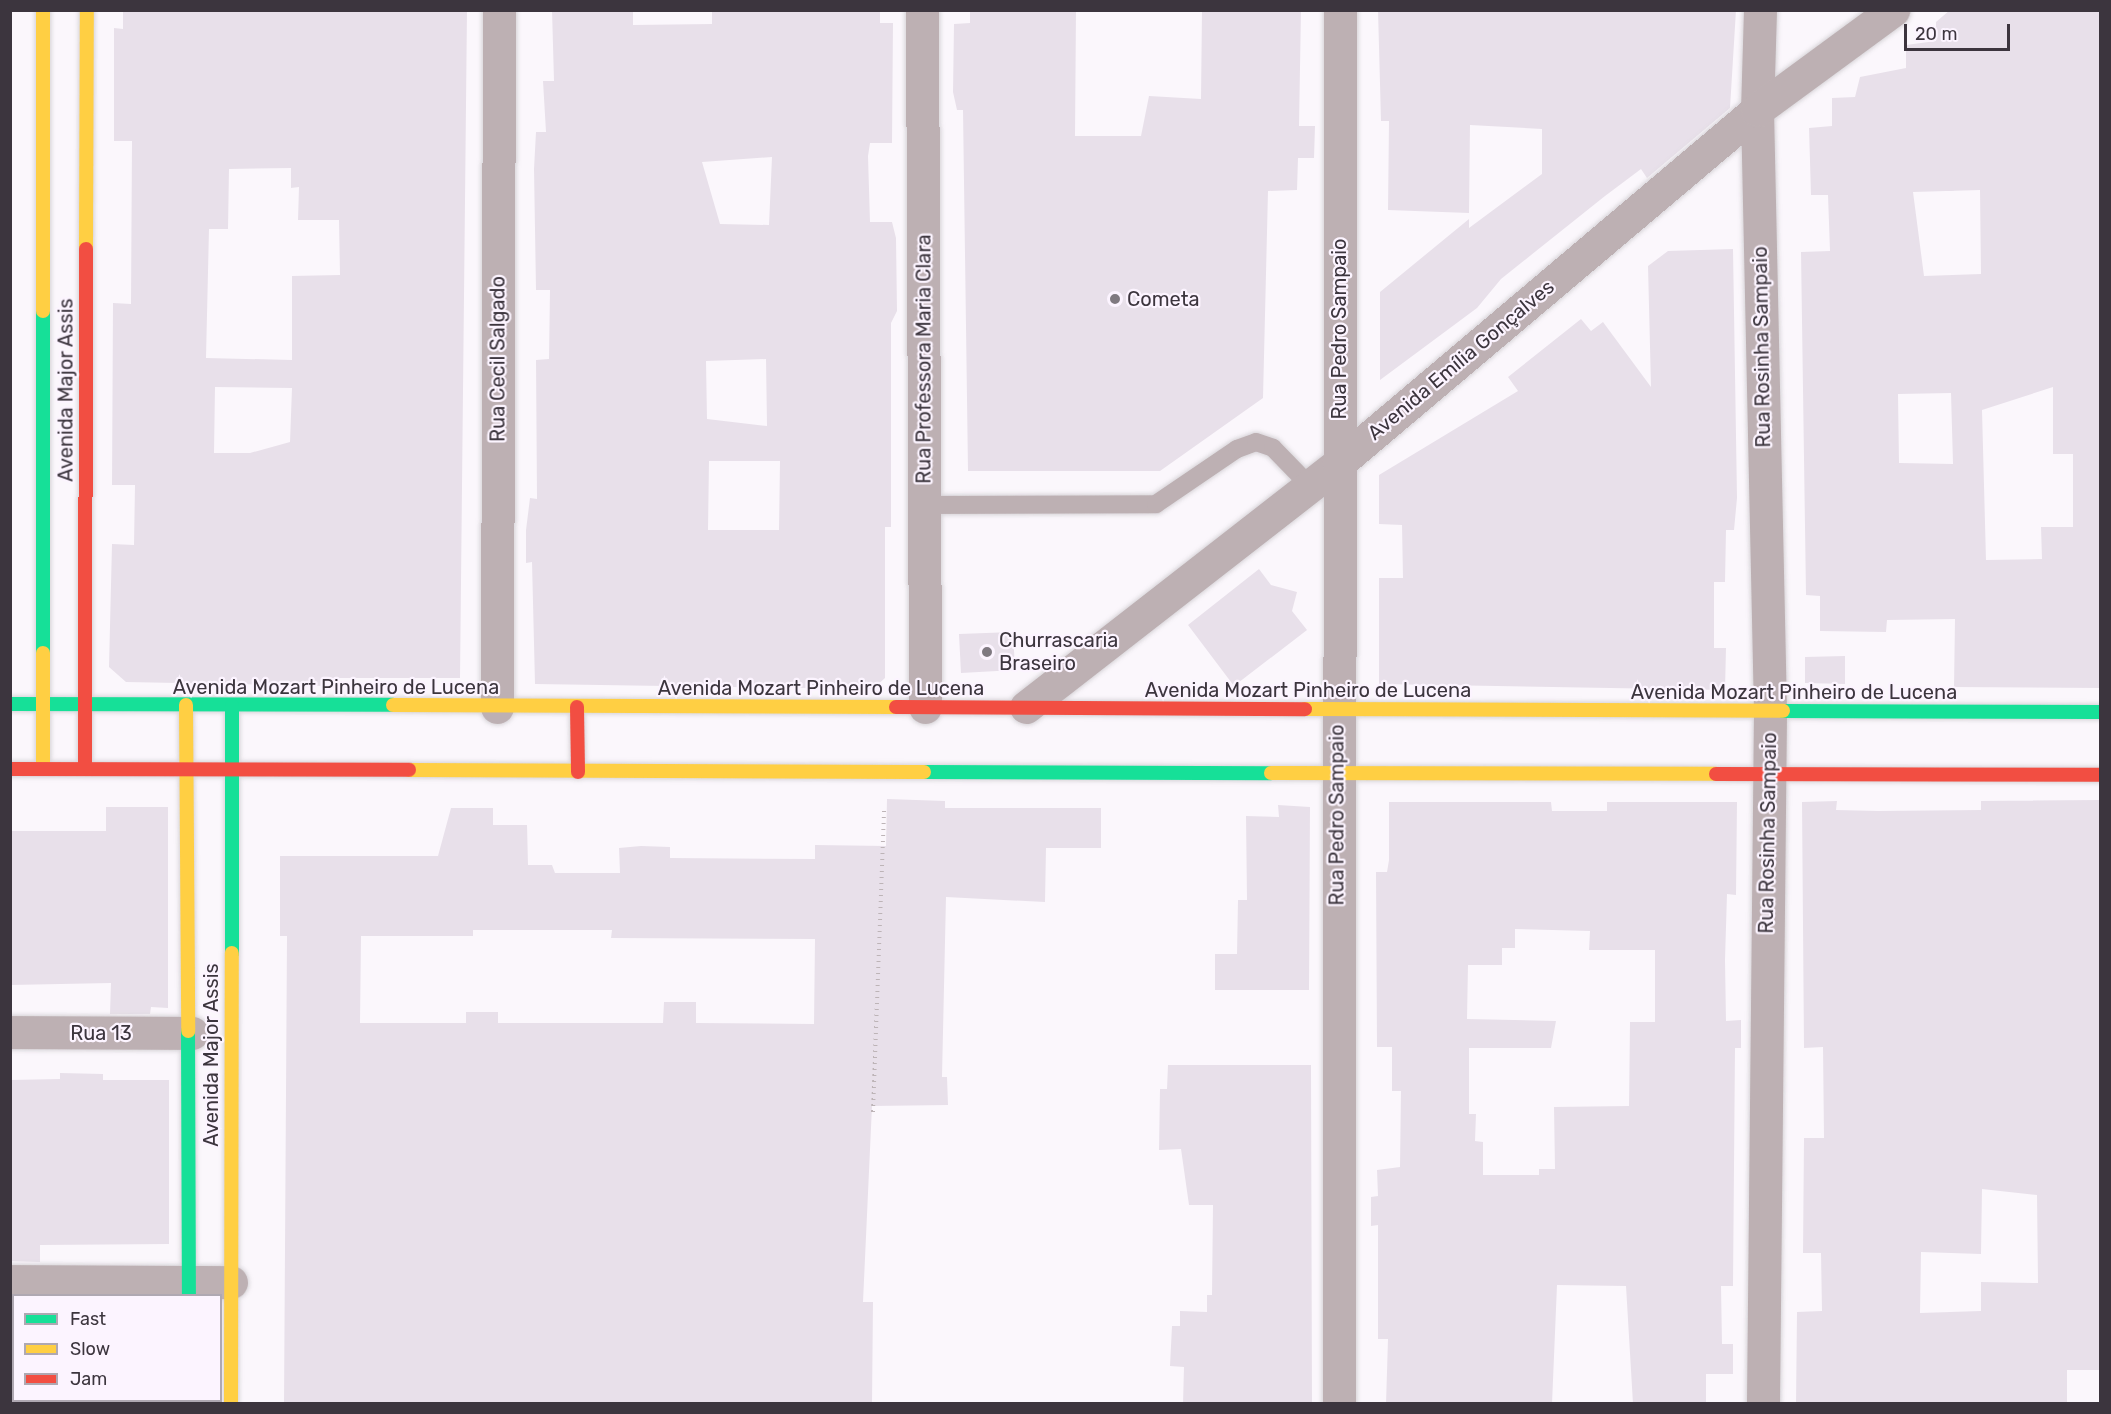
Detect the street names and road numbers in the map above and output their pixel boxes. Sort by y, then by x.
street label: Rua Professora Maria Clara [912,234,936,484]
street label: Rua Pedro Sampaio [1327,238,1351,420]
street label: Rua Rosinha Sampaio [1748,246,1776,448]
street label: Avenida Emília Gonçalves [1363,275,1559,445]
street label: Rua Cecil Salgado [486,276,510,442]
street label: Avenida Major Assis [54,298,78,482]
street label: Avenida Mozart Pinheiro de Lucena [173,675,499,699]
street label: Avenida Mozart Pinheiro de Lucena [658,676,984,700]
street label: Avenida Mozart Pinheiro de Lucena [1145,678,1471,702]
street label: Avenida Mozart Pinheiro de Lucena [1631,680,1957,704]
street label: Rua Pedro Sampaio [1325,724,1349,906]
street label: Rua Rosinha Sampaio [1754,732,1782,934]
street label: Avenida Major Assis [199,963,223,1147]
street label: Rua 13 [70,1021,132,1045]

